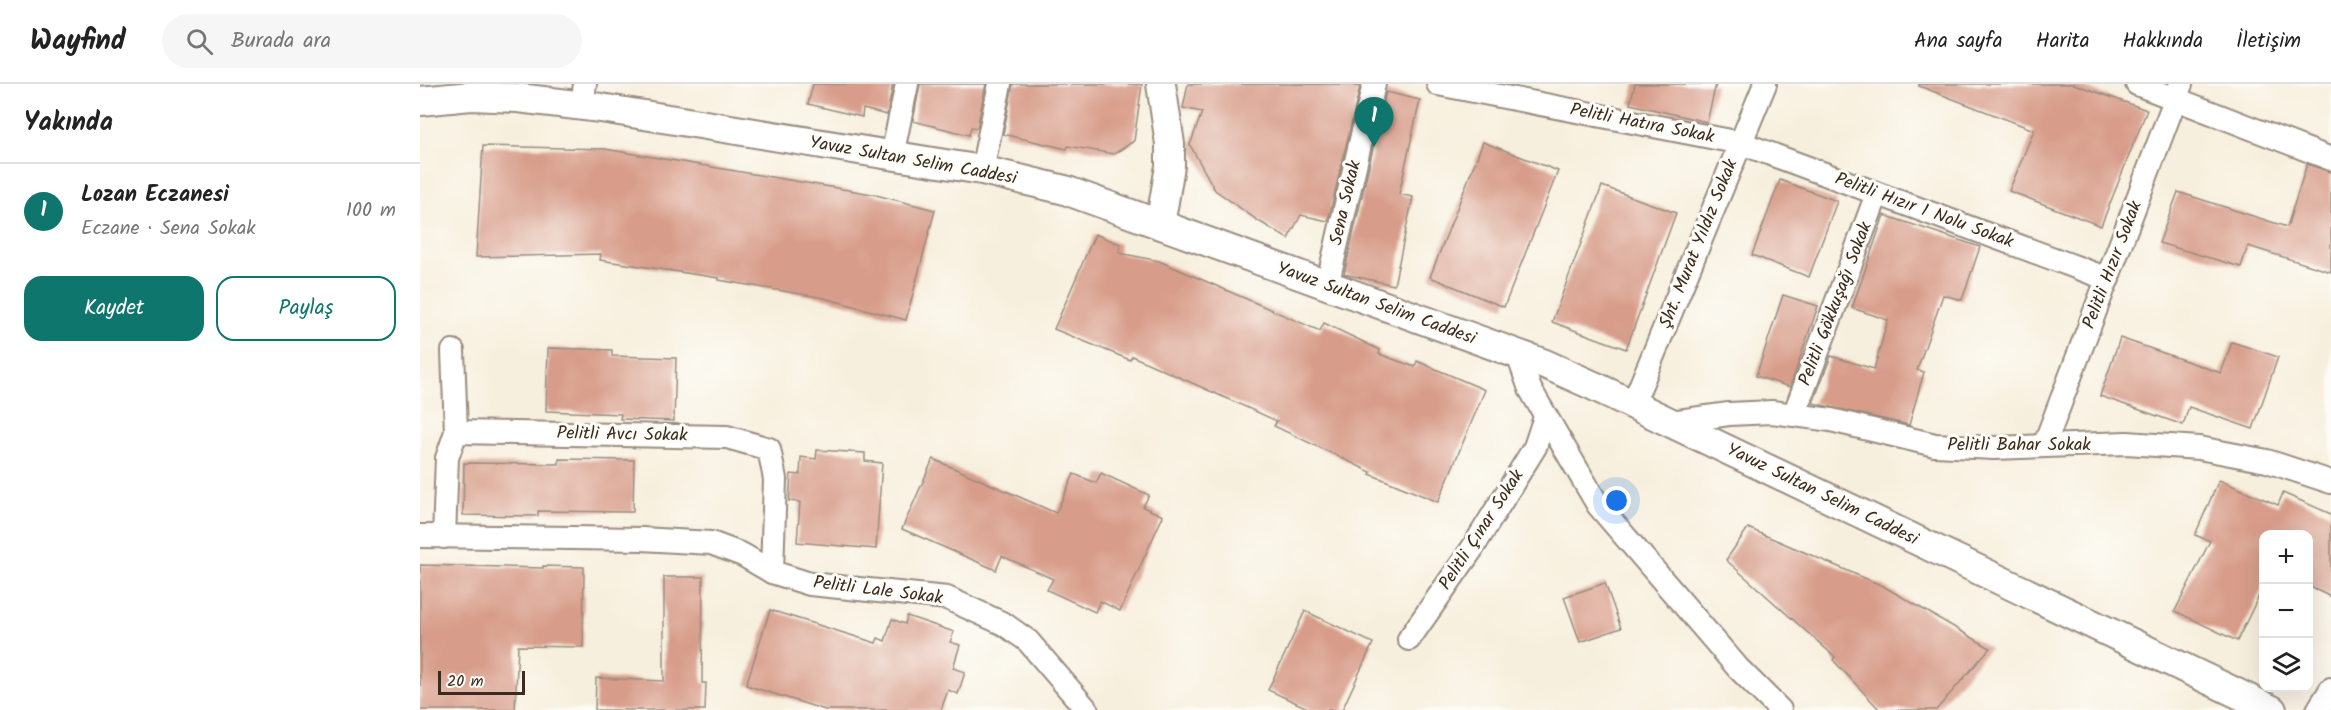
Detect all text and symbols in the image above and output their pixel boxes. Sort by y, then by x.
search box [162,14,582,68]
text: Wayfind [30,19,126,64]
text: Burada ara [231,24,331,59]
icon: search [183,25,216,58]
text: Ana sayfa [1914,25,2003,58]
text: Harita [2036,25,2090,58]
text: Hakkında [2123,25,2203,58]
text: İletişim [2236,25,2301,58]
street label: Pelitli Hatıra Sokak [1567,96,1717,152]
pin: 1 [1354,98,1394,147]
text: Yakında [24,102,113,144]
street label: Yavuz Sultan Selim Caddesi [807,128,1020,194]
street label: Şht. Murat Yıldız Sokak [1652,154,1746,333]
street label: Sena Sokak [1322,157,1370,248]
street label: Pelitli Hızır 1 Nolu Sokak [1830,165,2018,257]
text: Lozan Eczanesi [81,178,229,213]
text: 1 [40,195,47,227]
text: 100 m [346,195,396,227]
street label: Pelitli Hızır Sokak [2075,196,2151,333]
text: Eczane · Sena Sokak [81,213,256,245]
street label: Pelitli Gökkuşağı Sokak [1791,217,1881,390]
street label: Yavuz Sultan Selim Caddesi [1272,254,1480,354]
button: Kaydet [24,276,204,341]
button: Paylaş [216,276,396,341]
street label: Pelitli Avcı Sokak [556,419,688,451]
street label: Pelitli Bahar Sokak [1947,431,2091,460]
street label: Yavuz Sultan Selim Caddesi [1721,436,1923,554]
street label: Pelitli Çınar Sokak [1432,463,1532,596]
your location [1602,486,1631,515]
map controls [2259,530,2313,692]
button: + [2259,530,2313,584]
street label: Pelitli Lale Sokak [811,569,945,613]
button: − [2259,584,2313,638]
button: layers [2259,638,2313,692]
scale bar [438,668,525,696]
text: 20 m [447,669,483,694]

